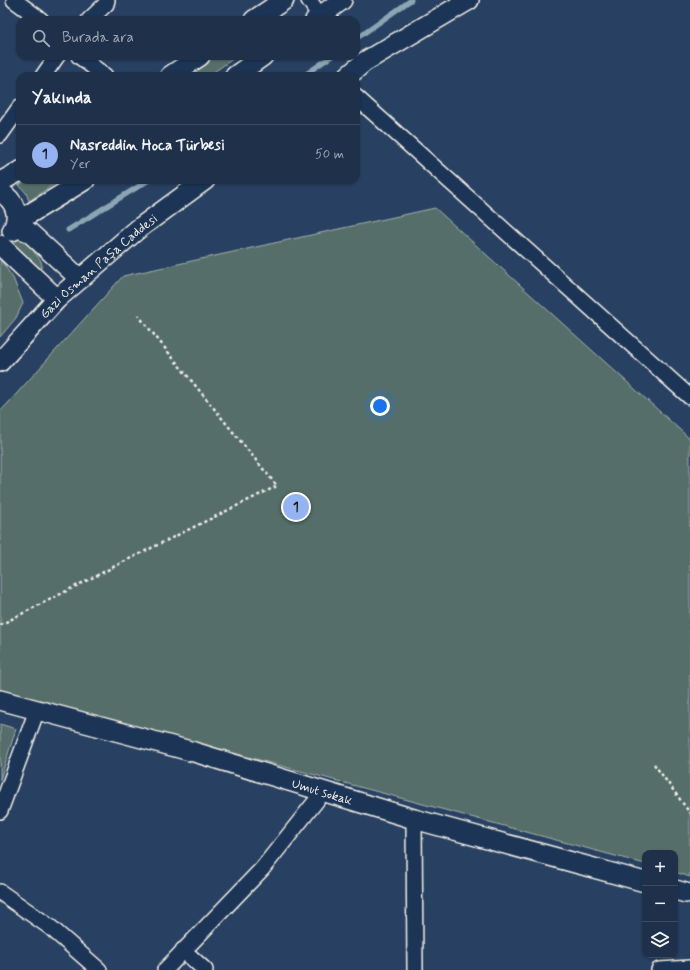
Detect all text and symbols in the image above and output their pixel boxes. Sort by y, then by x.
search box [16,16,360,60]
icon: search [30,27,52,49]
text: Burada ara [62,28,134,48]
text: Yakında [32,87,92,109]
text: Nasreddin Hoca Türbesi [70,136,225,156]
text: 1 [42,146,48,163]
text: 50 m [315,146,344,163]
text: Yer [70,156,90,173]
street label: Gazi Osman Paşa Caddesi [36,210,162,323]
your location [370,396,390,416]
pin: 1 [283,492,309,522]
street label: Umut sokak [289,775,355,810]
map controls [642,850,678,958]
button: + [642,850,678,886]
button: − [642,886,678,922]
button: layers [642,922,678,958]

